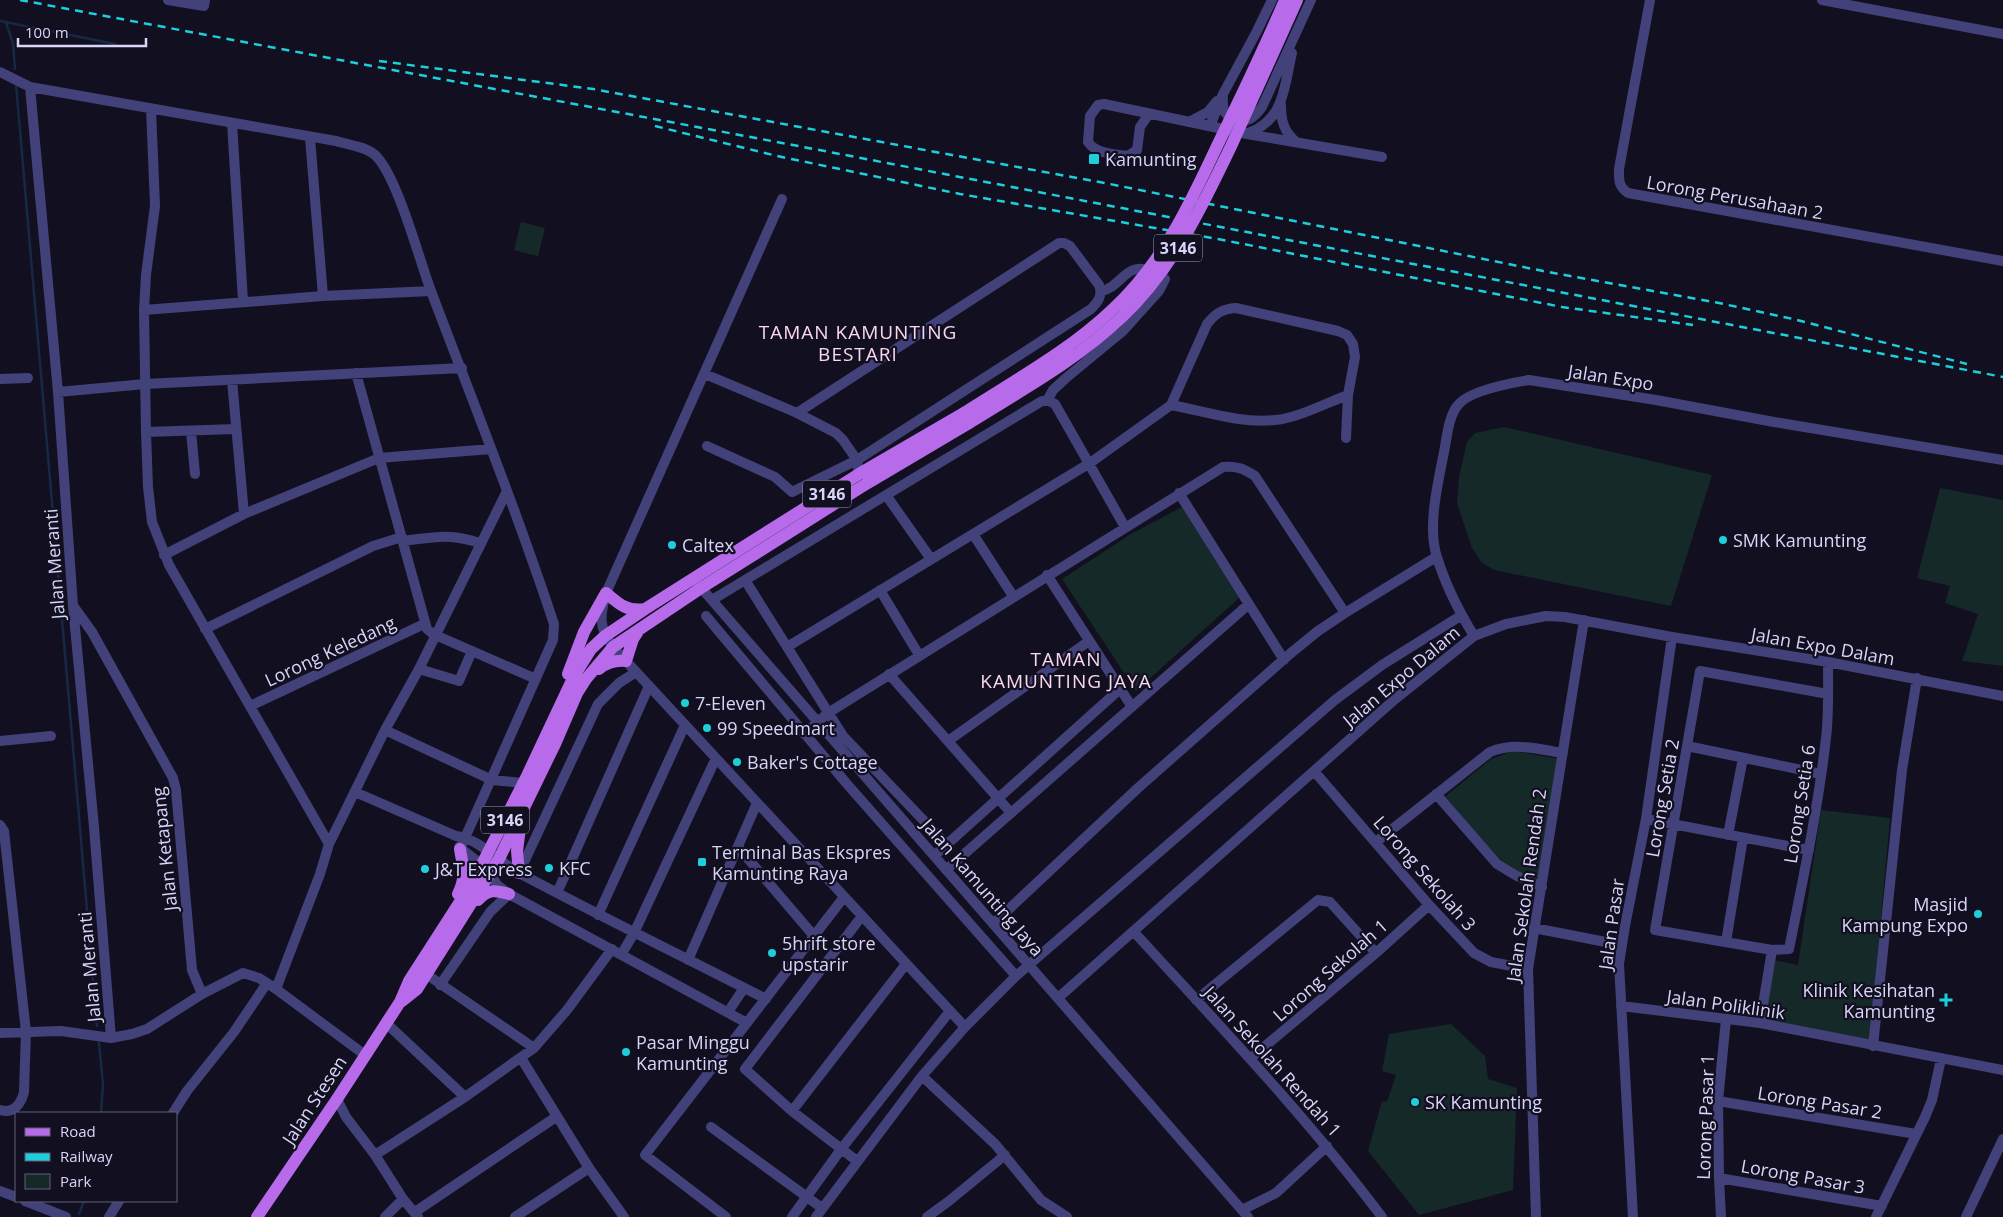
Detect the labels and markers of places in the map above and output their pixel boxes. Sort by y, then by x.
place label: Kamunting [1105,147,1197,171]
marker: Kamunting [1087,152,1101,166]
place label: SMK Kamunting [1733,528,1867,552]
place label: Caltex [682,533,734,557]
marker: SMK Kamunting [1717,534,1729,546]
marker: Caltex [666,539,678,551]
place label: 7-Eleven [695,691,766,715]
marker: 7-Eleven [679,697,691,709]
place label: 99 Speedmart [717,716,835,740]
marker: 99 Speedmart [701,722,713,734]
place label: Baker's Cottage [747,750,878,774]
marker: Baker's Cottage [731,756,743,768]
place label: Terminal Bas Ekspres Kamunting Raya [712,840,891,885]
place label: KFC [559,856,591,880]
marker: Terminal Bas Ekspres Kamunting Raya [696,856,708,868]
place label: J&T Express [433,857,533,881]
marker: KFC [543,862,555,874]
marker: J&T Express [419,863,431,875]
place label: Masjid Kampung Expo [1842,892,1968,937]
marker: Masjid Kampung Expo [1972,908,1984,920]
place label: 5hrift store upstarir [782,931,876,976]
marker: 5hrift store upstarir [766,947,778,959]
place label: Klinik Kesihatan Kamunting [1802,978,1935,1023]
marker: Klinik Kesihatan Kamunting [1939,993,1953,1007]
place label: Pasar Minggu Kamunting [636,1030,750,1075]
marker: Pasar Minggu Kamunting [620,1046,632,1058]
place label: SK Kamunting [1425,1090,1542,1114]
marker: SK Kamunting [1409,1096,1421,1108]

